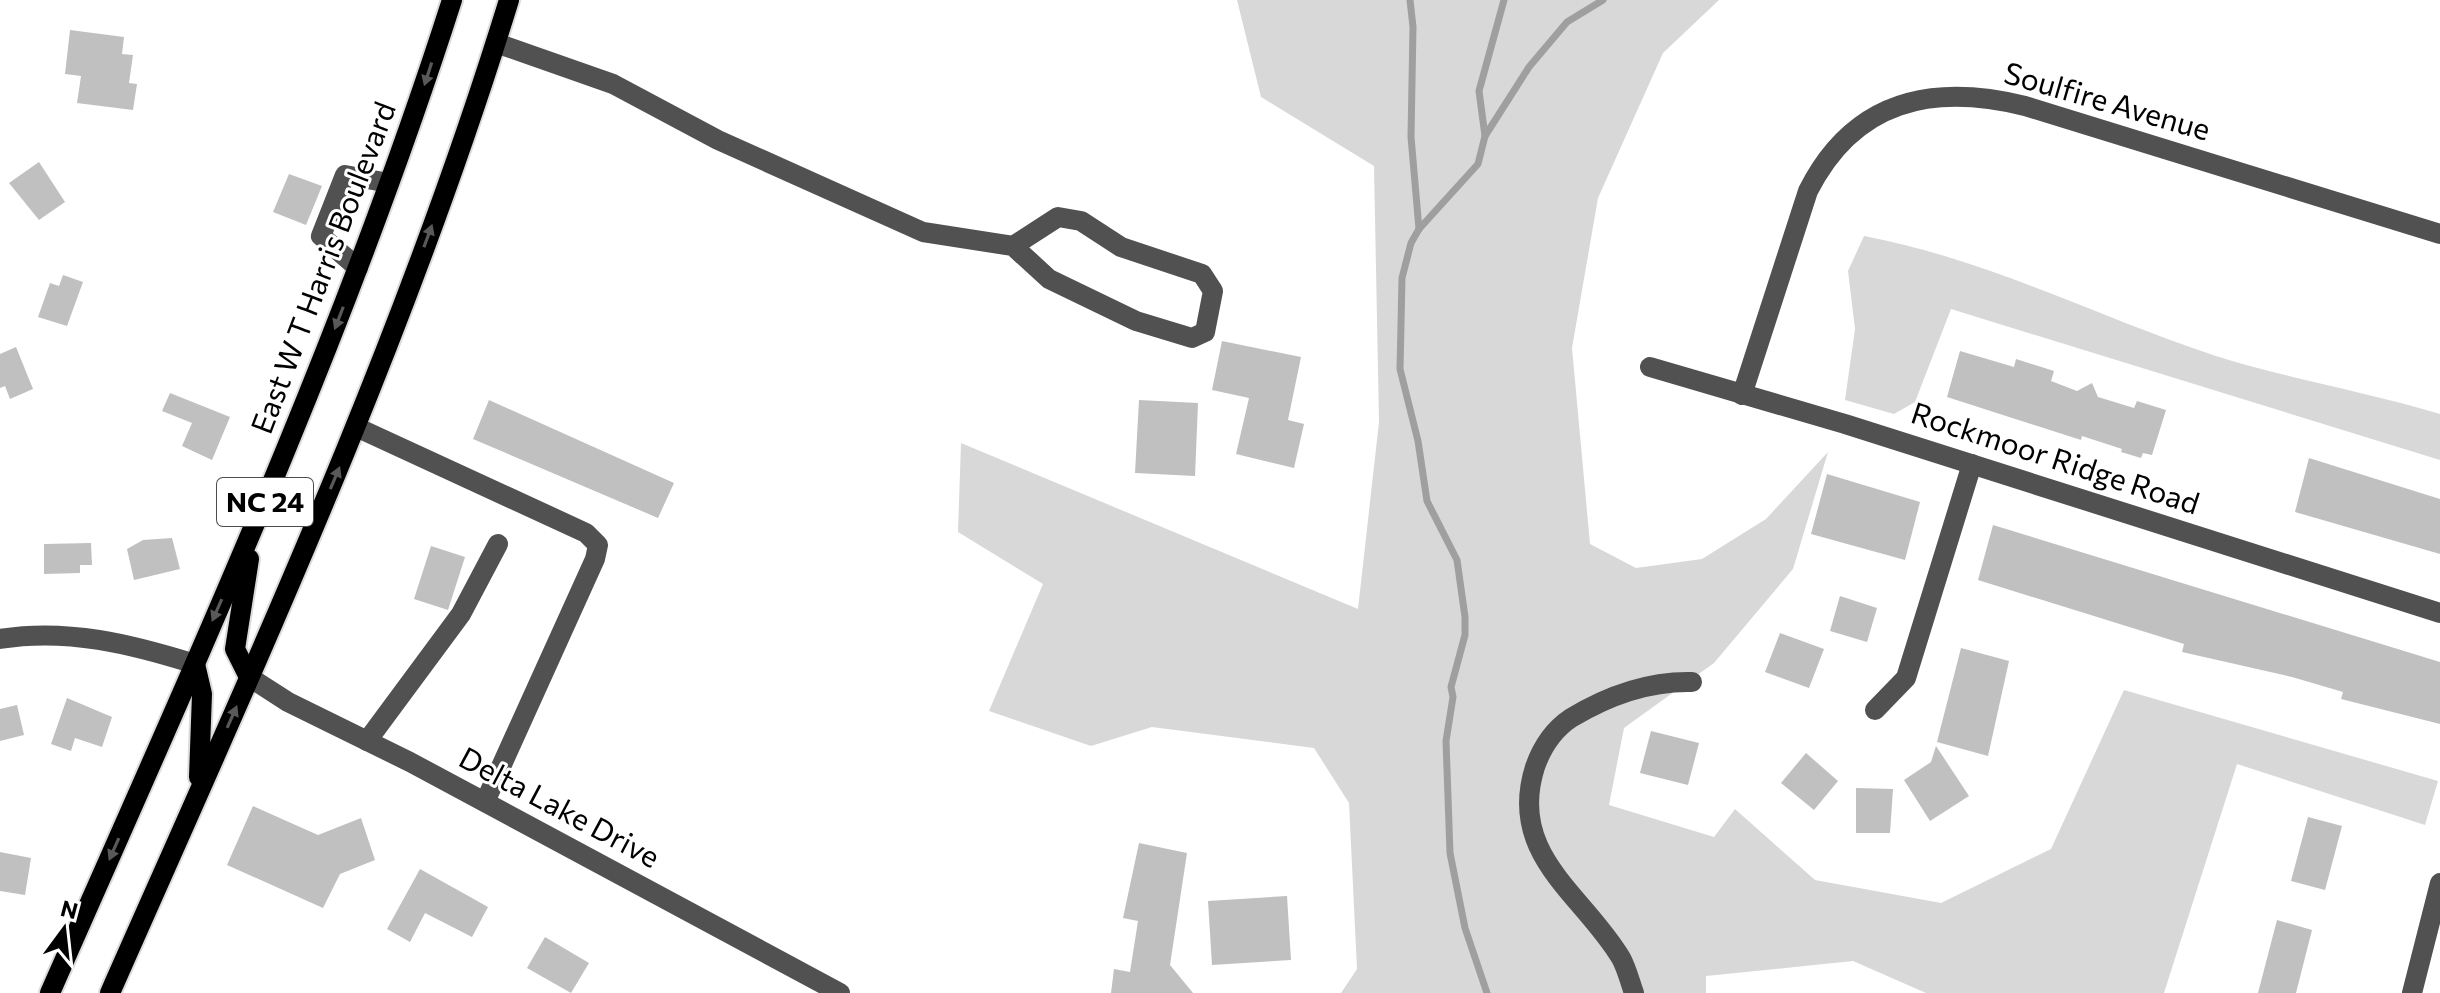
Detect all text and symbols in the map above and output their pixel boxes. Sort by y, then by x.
street label: Soulfire Avenue [2000,53,2215,147]
one-way arrow [421,62,433,86]
street label: East W T Harris Boulevard [241,96,402,438]
one-way arrow [422,223,435,247]
one-way arrow [332,307,344,331]
street label: Rockmoor Ridge Road [1907,393,2204,521]
one-way arrow [328,466,341,490]
road number: NC 24 [217,478,313,526]
one-way arrow [211,598,224,622]
one-way arrow [225,705,238,729]
street label: Delta Lake Drive [454,737,667,874]
one-way arrow [107,837,120,860]
north arrow [24,889,104,969]
text: N [58,894,81,924]

